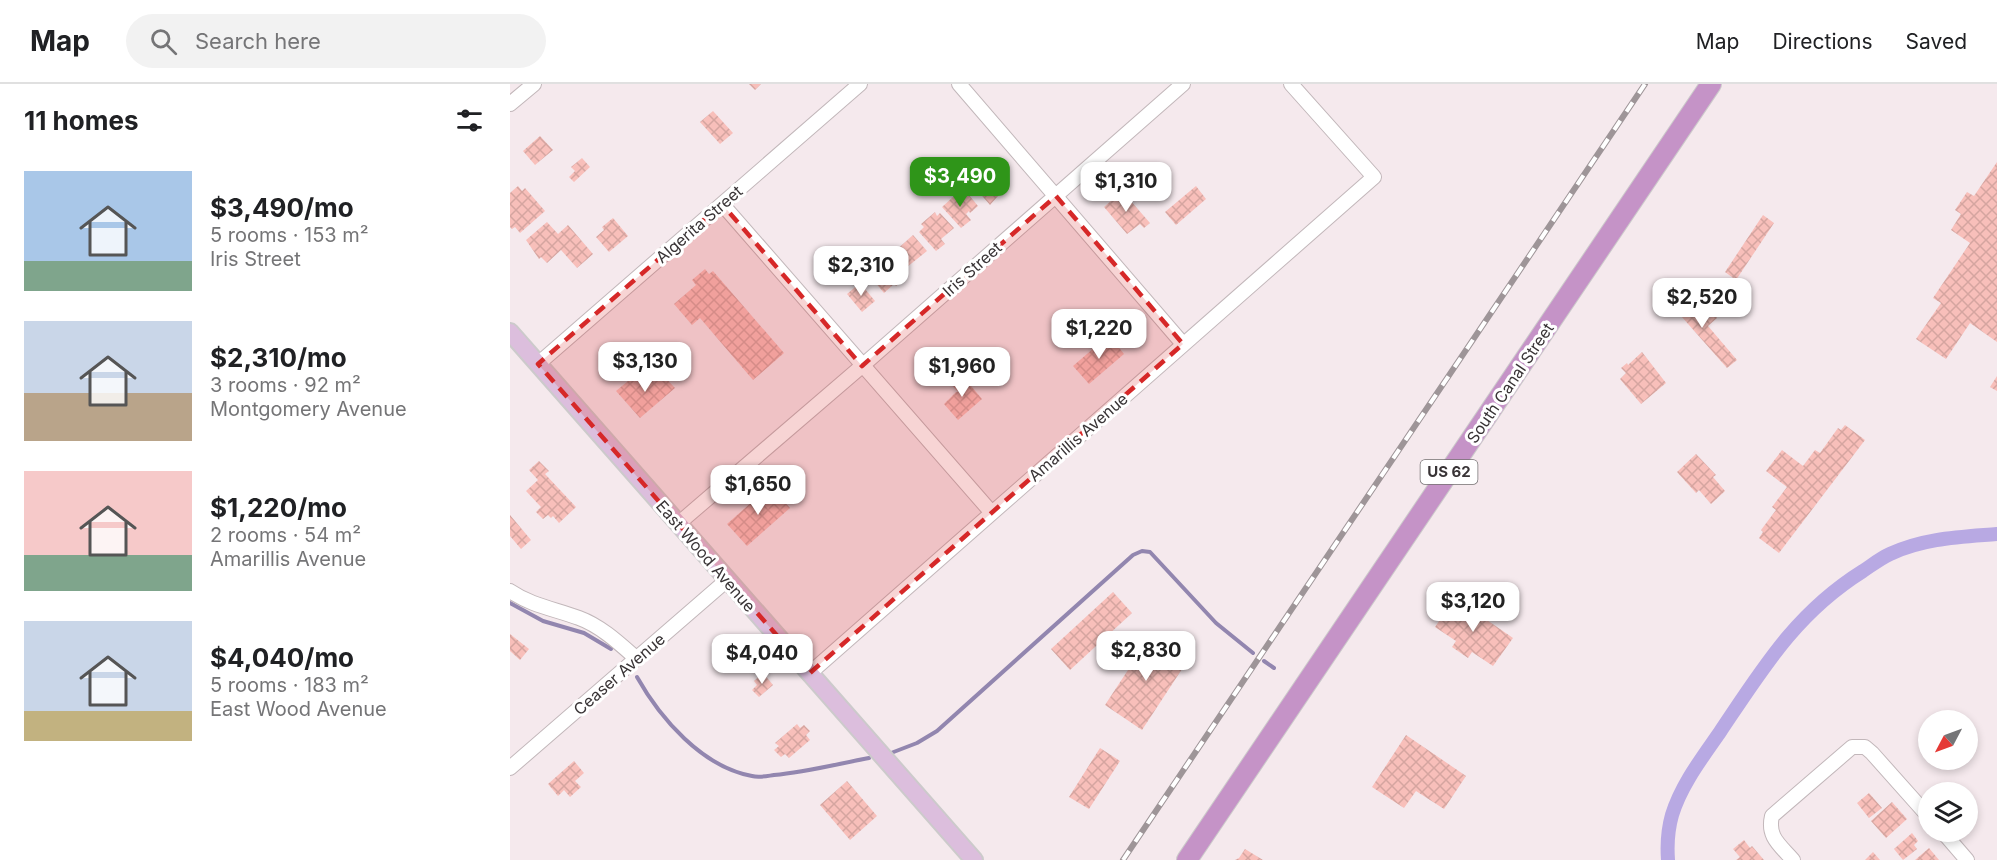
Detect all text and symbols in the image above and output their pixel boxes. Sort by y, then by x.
search box [126,14,546,68]
text: Map [30,24,90,58]
icon: search [147,25,180,58]
text: Search here [195,28,321,54]
text: Map [1696,29,1739,54]
text: Directions [1772,29,1873,54]
text: Saved [1906,29,1967,54]
icon: filters [453,104,486,137]
text: 11 homes [24,105,139,136]
pin: $3,490 [911,157,1009,208]
pin: $1,310 [1077,162,1175,213]
text: $3,490 [924,164,996,188]
text: $1,310 [1095,169,1157,193]
street label: Algerita Street [652,181,746,267]
text: $3,490/mo [210,192,354,223]
icon: home [72,195,144,267]
text: 5 rooms · 153 m² [210,223,369,247]
street label: Iris Street [938,237,1006,301]
pin: $2,310 [812,246,910,297]
text: Iris Street [210,247,301,271]
text: $2,310 [828,253,894,277]
pin: $2,520 [1653,278,1751,329]
text: $2,520 [1666,285,1738,309]
pin: $1,220 [1050,309,1148,360]
text: $1,220 [1065,316,1133,340]
street label: South Canal Street [1462,319,1558,447]
text: $2,310/mo [210,342,347,373]
pin: $3,130 [596,342,694,393]
icon: home [72,345,144,417]
pin: $1,960 [913,347,1011,398]
text: $3,130 [612,349,678,373]
text: $1,960 [928,354,996,378]
text: 3 rooms · 92 m² [210,373,361,397]
street label: Amarillis Avenue [1024,388,1132,486]
text: Montgomery Avenue [210,397,407,421]
road number: US 62 [1420,460,1478,484]
pin: $1,650 [709,465,807,516]
text: $1,650 [724,472,792,496]
text: $1,220/mo [210,492,347,523]
icon: home [72,495,144,567]
street label: East Wood Avenue [652,496,760,616]
text: 2 rooms · 54 m² [210,523,361,547]
text: Amarillis Avenue [210,547,366,571]
pin: $3,120 [1424,582,1522,633]
text: $3,120 [1440,589,1506,613]
street label: Ceaser Avenue [569,629,669,719]
pin: $2,830 [1097,631,1195,682]
pin: $4,040 [713,634,811,685]
text: $2,830 [1110,638,1182,662]
text: $4,040 [726,641,798,665]
text: $4,040/mo [210,642,354,673]
icon: home [72,645,144,717]
text: 5 rooms · 183 m² [210,673,369,697]
text: East Wood Avenue [210,697,387,721]
north arrow [1918,710,1978,770]
map controls [1918,710,1978,842]
button: layers [1918,782,1978,842]

